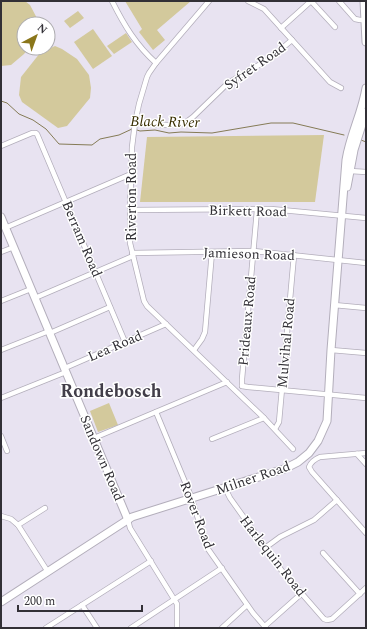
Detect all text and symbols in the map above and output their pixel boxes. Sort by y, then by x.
north arrow [16,16,56,56]
text: N [33,19,51,38]
street label: Syfret Road [220,37,290,95]
water label: Black River [130,110,201,134]
street label: Riverton Road [121,153,142,241]
street label: Berram Road [56,197,108,281]
street label: Birkett Road [209,200,288,222]
street label: Jamieson Road [203,242,295,266]
street label: Prideaux Road [233,275,261,367]
street label: Mulvihal Road [272,297,300,389]
street label: Lea Road [84,325,146,367]
district label: Rondebosch [60,378,162,405]
street label: Sandown Road [74,412,130,505]
street label: Milner Road [213,455,293,501]
street label: Rover Road [174,478,220,552]
street label: Harlequin Road [235,511,312,601]
scale bar [18,587,142,613]
text: 200 m [24,592,55,611]

